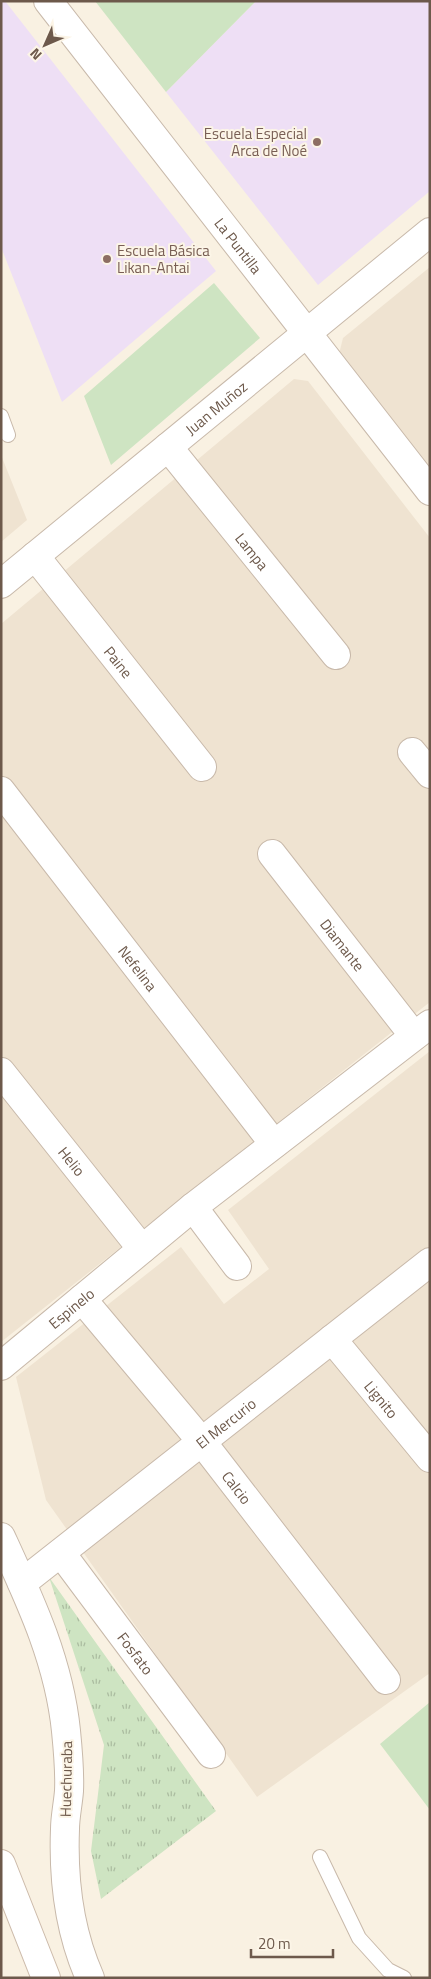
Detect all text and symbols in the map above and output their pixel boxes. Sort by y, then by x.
north arrow [20,20,70,70]
text: N [25,44,46,65]
place label: Escuela Especial Arca de Noé [204,122,307,162]
marker: Escuela Especial Arca de Noé [311,136,323,148]
street label: La Puntilla [209,212,268,279]
place label: Escuela Básica Likan-Antai [117,239,210,279]
marker: Escuela Básica Likan-Antai [101,253,113,265]
street label: Juan Muñoz [180,375,252,440]
street label: Lampa [230,527,275,575]
street label: Paine [99,641,139,683]
street label: Diamante [315,913,371,976]
street label: Nefelina [113,940,163,996]
street label: Helio [53,1141,91,1181]
street label: Espinelo [43,1282,99,1334]
street label: Lignito [359,1375,404,1423]
street label: El Mercurio [190,1392,261,1454]
street label: Calcio [217,1466,257,1509]
street label: Fosfato [112,1627,159,1679]
street label: Huechuraba [54,1740,78,1817]
scale bar [251,1926,334,1958]
text: 20 m [258,1932,291,1955]

